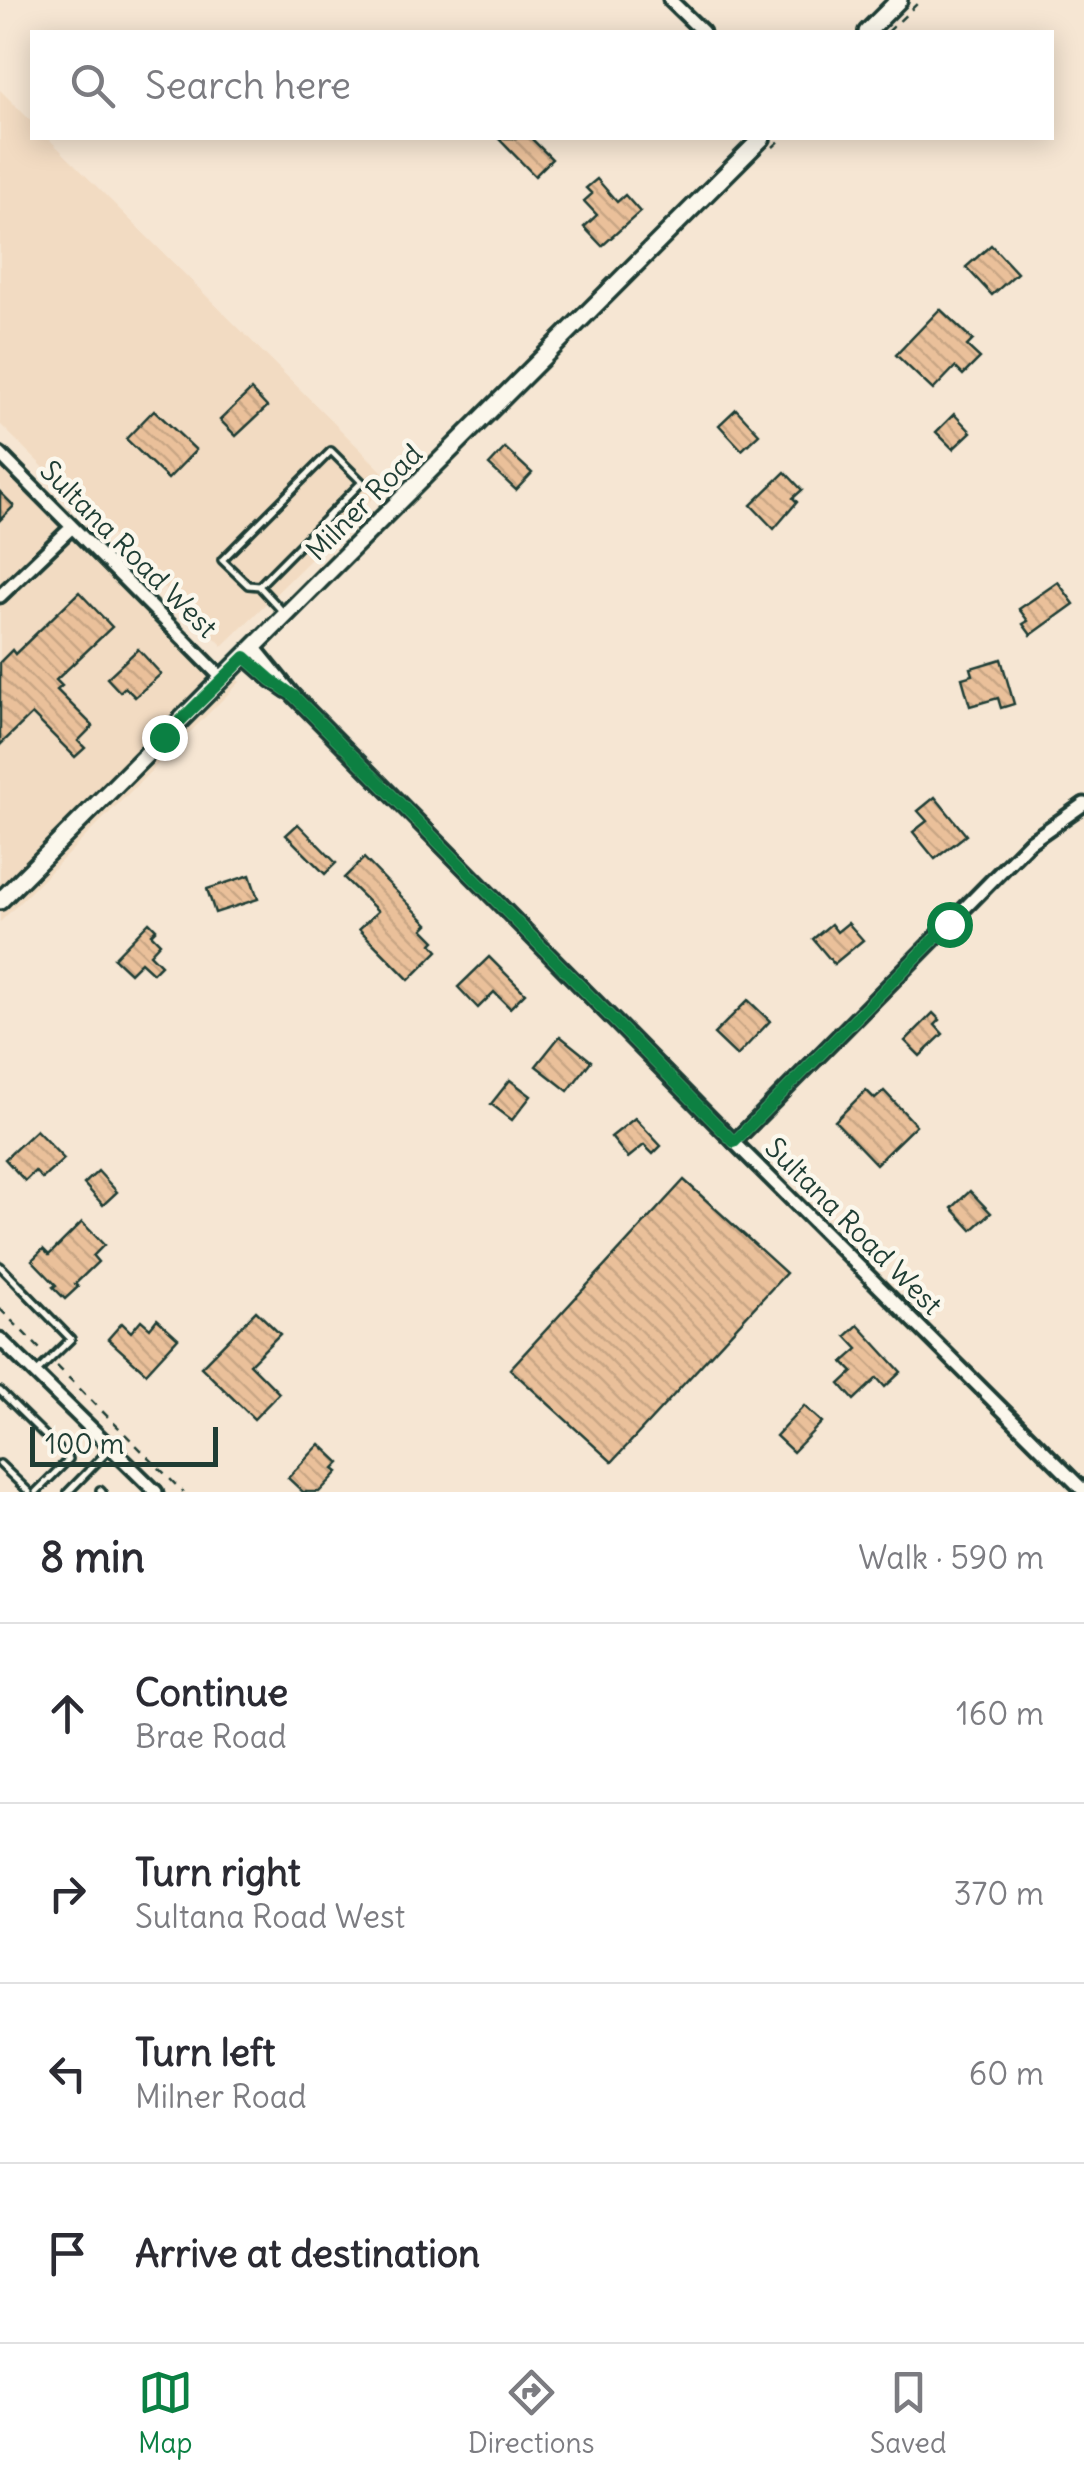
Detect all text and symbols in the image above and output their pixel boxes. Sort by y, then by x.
search box [30,30,1054,140]
icon: search [65,58,120,113]
text: Search here [145,62,351,109]
street label: Milner Road [298,436,430,568]
street label: Sultana Road West [33,453,225,645]
route end [142,715,188,761]
route start [927,902,973,948]
street label: Sultana Road West [758,1130,950,1322]
scale bar [30,1422,218,1466]
text: 100 m [45,1426,124,1462]
text: 8 min [40,1531,145,1583]
text: Walk · 590 m [858,1537,1044,1578]
text: Continue [135,1669,288,1716]
icon: ahead [40,1686,95,1741]
text: 160 m [956,1693,1044,1734]
text: Brae Road [135,1716,287,1757]
text: Turn right [135,1849,301,1896]
icon: right [40,1866,95,1921]
text: 370 m [953,1873,1044,1914]
text: Sultana Road West [135,1896,405,1937]
text: Turn left [135,2029,275,2076]
icon: left [40,2046,95,2101]
text: 60 m [969,2053,1044,2094]
text: Milner Road [135,2076,307,2117]
icon: arrive [40,2226,95,2281]
text: Arrive at destination [135,2230,480,2277]
tab: Map [138,2365,193,2461]
tab: Directions [468,2365,594,2461]
tab: Saved [870,2365,946,2461]

